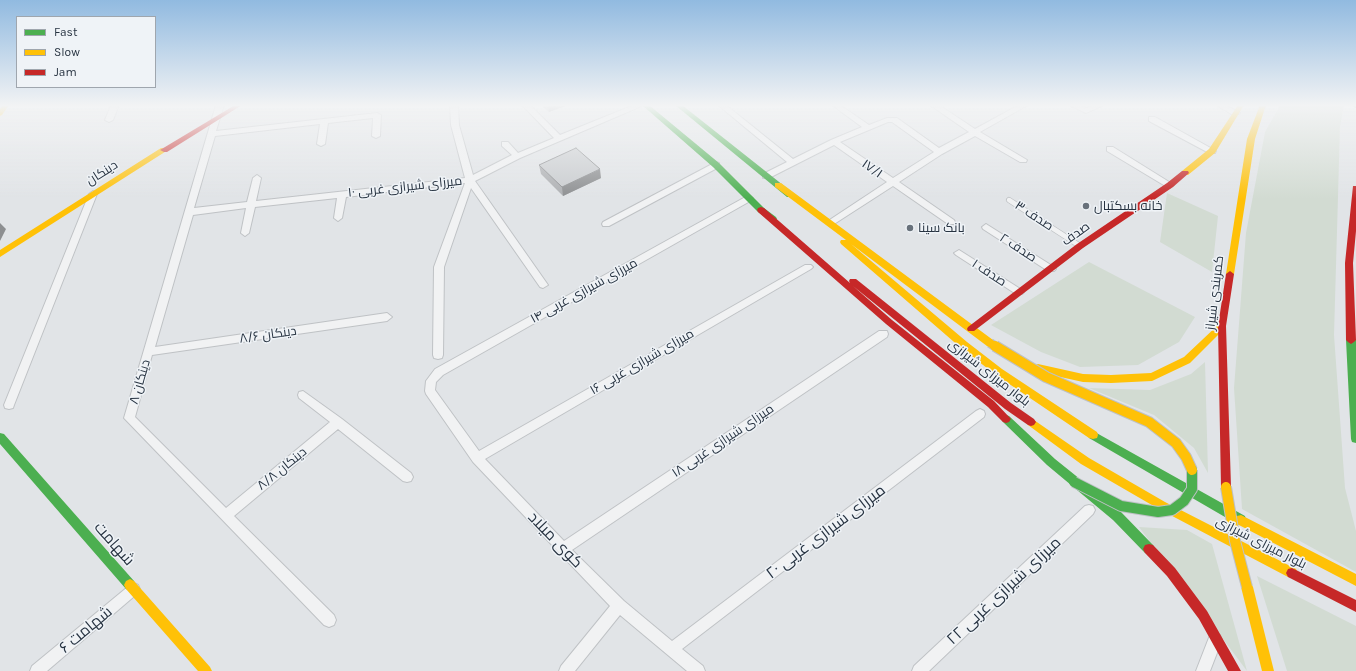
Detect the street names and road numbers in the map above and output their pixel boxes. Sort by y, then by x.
street label: ۱۷/۱ [859,156,885,182]
street label: دینکان [83,157,121,189]
street label: ۱۰ میرزای شیرازی غربی [347,173,463,201]
street label: صدف ۳ [1012,198,1056,234]
street label: صدف [1059,219,1093,249]
street label: ۲ صدف [997,230,1039,266]
street label: ۱۴ میرزای شیرازی غربی [528,255,640,327]
street label: کمربندی شیراز [1203,255,1227,331]
street label: ۱ صدف [969,256,1009,290]
street label: ۸/۶ دینکان [238,323,298,347]
street label: ۱۶ میرزای شیرازی غربی [587,326,697,398]
street label: بلوار میرزای شیرازی [945,336,1033,410]
street label: ۸ دینکان [126,358,154,406]
street label: ۱۸ میرزای شیرازی غربی [669,401,777,481]
street label: ۸/۸ دینکان [254,444,310,494]
street label: ۲۰ میرزای شیرازی غربی [762,481,890,583]
street label: کوی میلاد [523,508,587,572]
street label: بلوار میرزای شیرازی [1213,513,1309,573]
street label: شهامت [90,518,138,570]
street label: ۲۲ میرزای شیرازی غربی [943,533,1065,649]
street label: ۶ شهامت [56,602,116,658]

